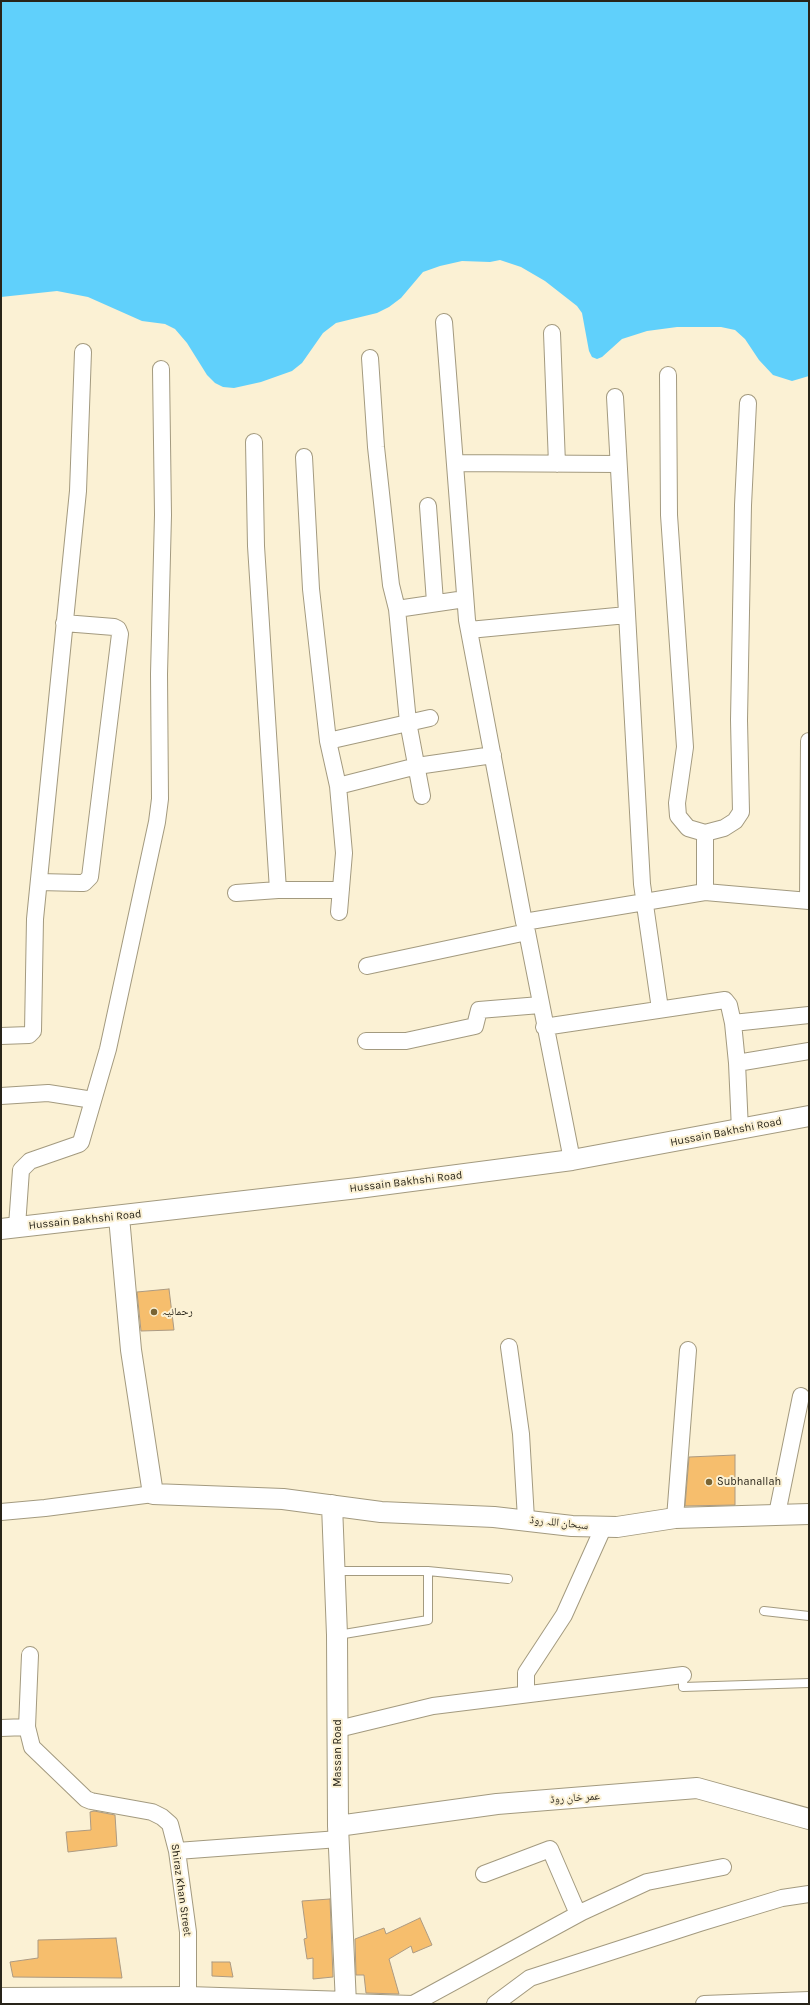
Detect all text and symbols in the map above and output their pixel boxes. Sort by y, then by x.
street label: Hussain Bakhshi Road [669,1115,783,1149]
street label: Hussain Bakhshi Road [349,1169,463,1195]
street label: Hussain Bakhshi Road [28,1208,142,1232]
place label: رحمانیہ [162,1305,193,1319]
marker: رحمانیہ [149,1307,159,1317]
place label: Subhanallah [717,1475,781,1489]
marker: Subhanallah [704,1477,714,1487]
street label: سبحان اللہ روڈ [529,1513,589,1533]
street label: Massan Road [331,1719,345,1787]
street label: عمر خان روڈ [550,1790,600,1806]
street label: Shiraz Khan Street [168,1843,194,1937]

